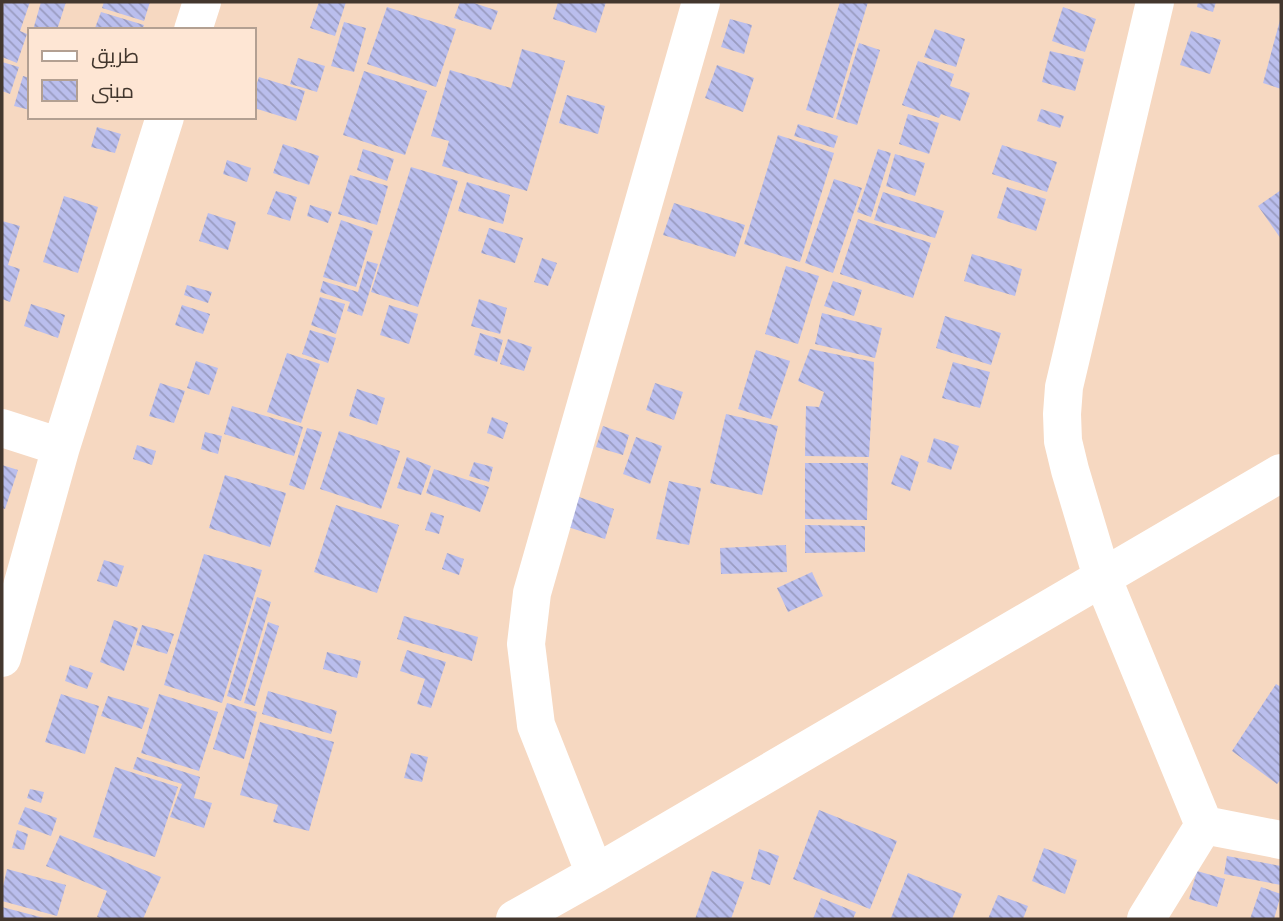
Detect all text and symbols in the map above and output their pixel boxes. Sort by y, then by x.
legend [28,28,256,119]
text: طريق [91,38,139,69]
text: مبنى [91,73,134,104]

